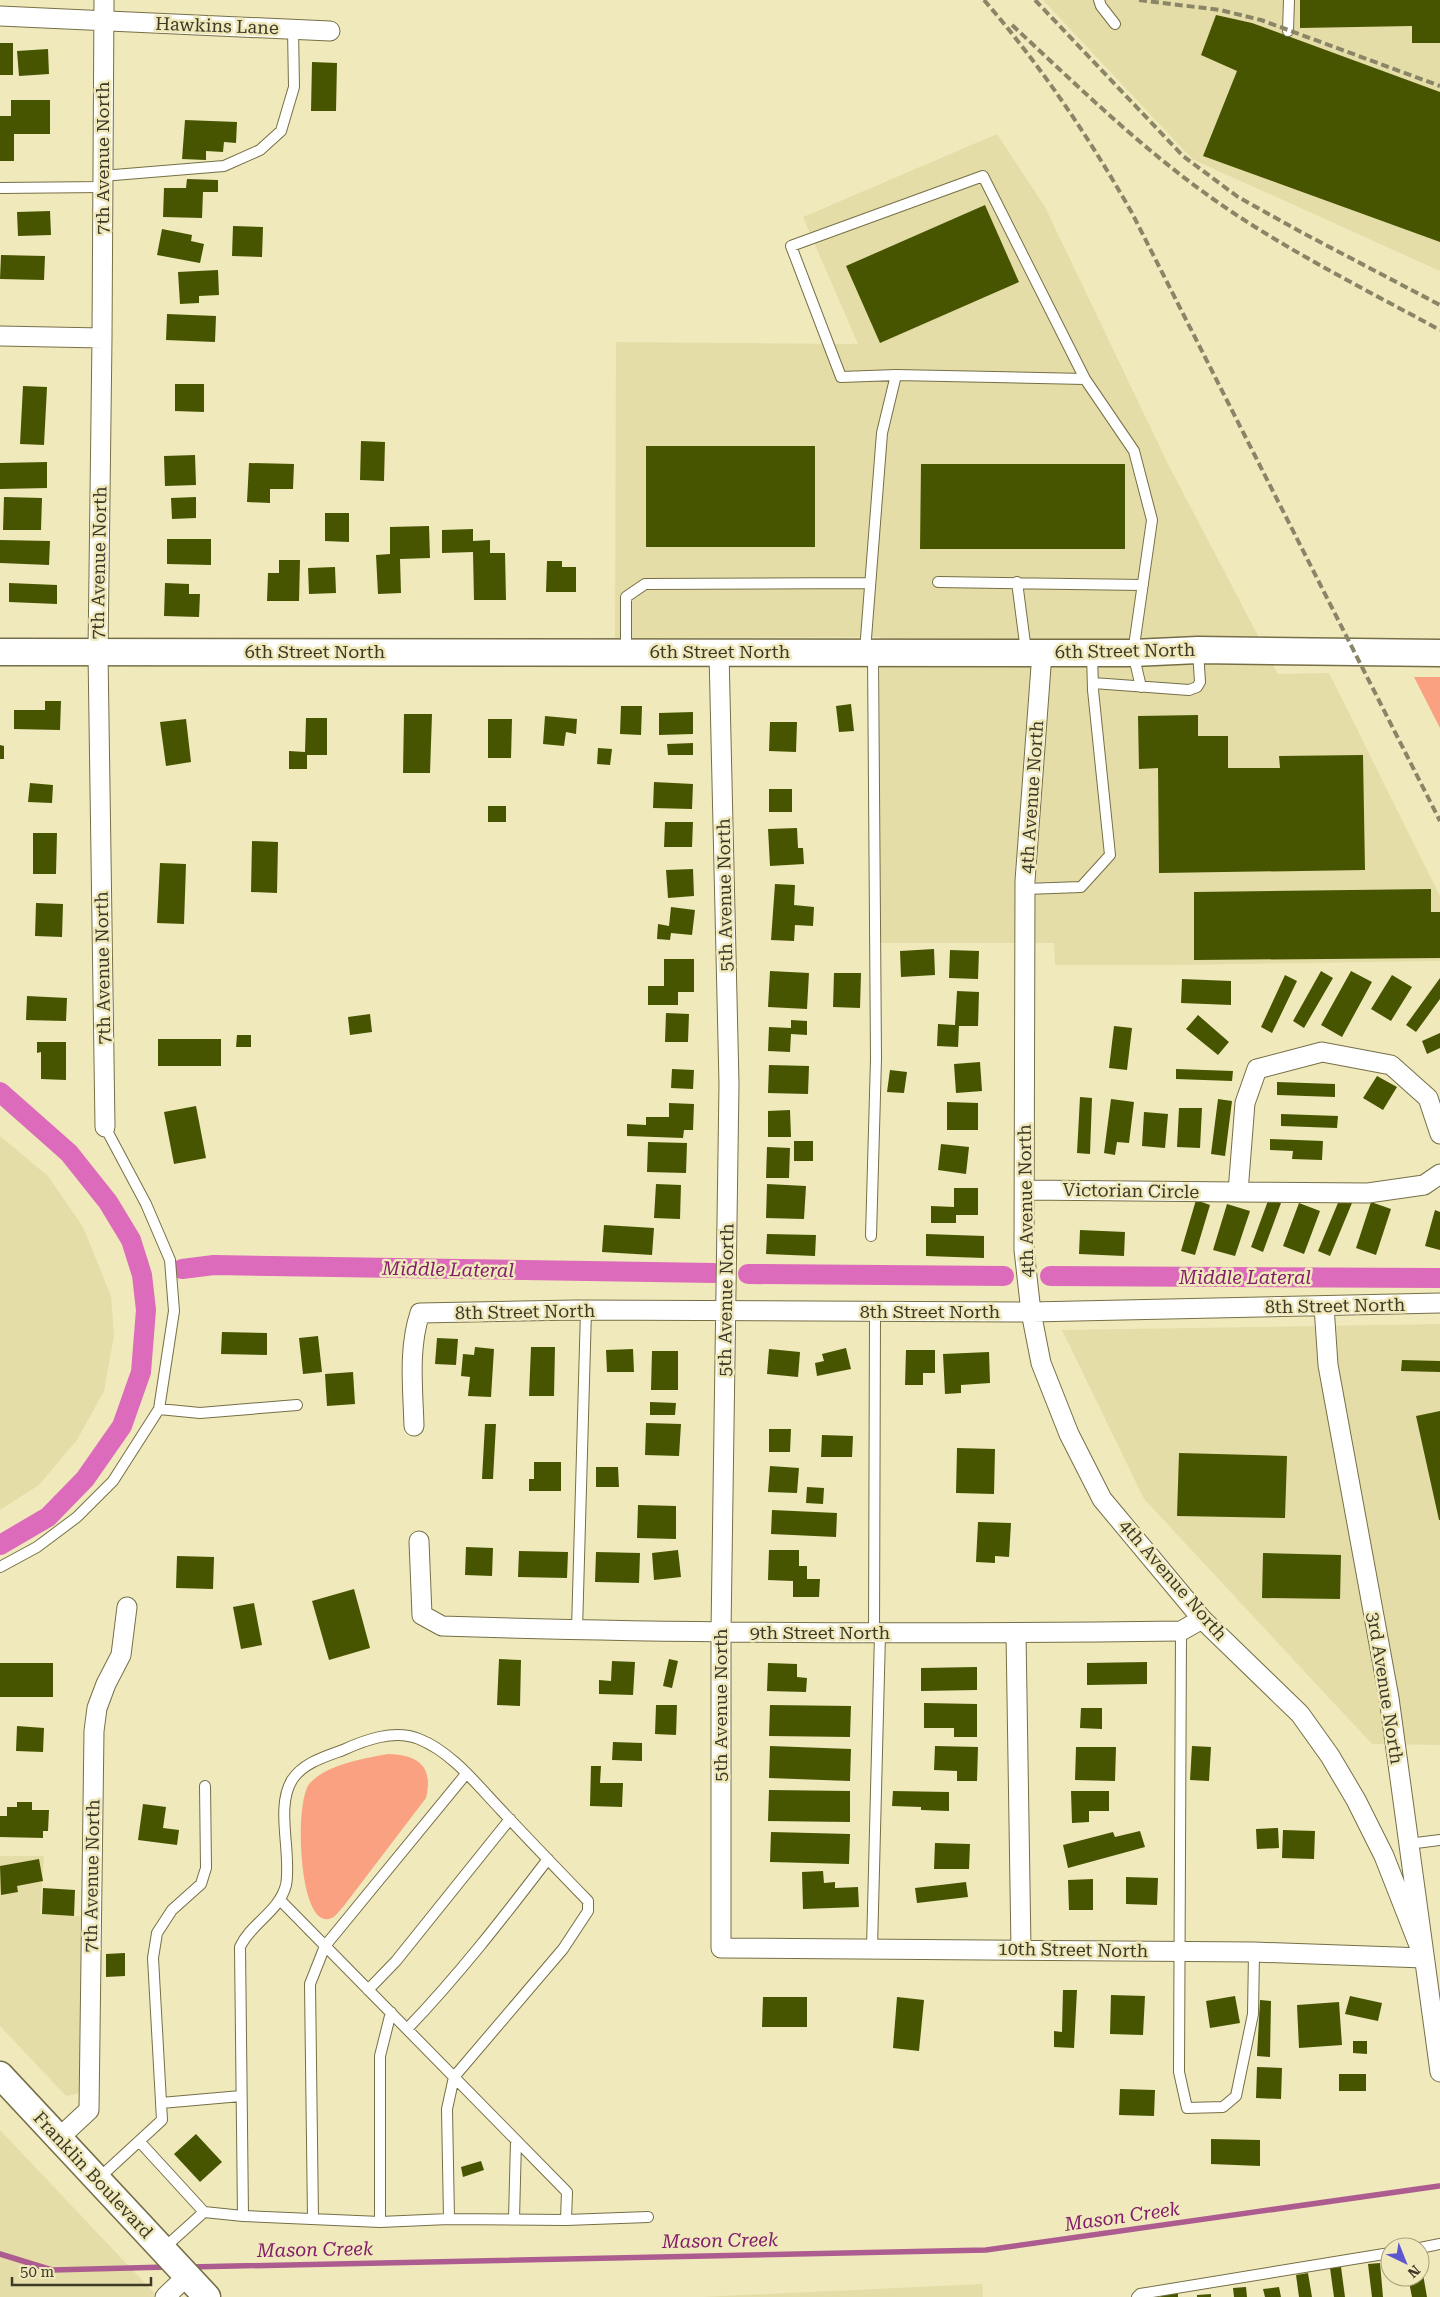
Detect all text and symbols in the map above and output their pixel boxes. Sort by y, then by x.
street label: Hawkins Lane [155,13,279,38]
street label: 7th Avenue North [92,81,113,235]
street label: 7th Avenue North [87,486,110,640]
street label: 6th Street North [1055,639,1196,662]
street label: 6th Street North [245,641,386,662]
street label: 6th Street North [650,641,791,662]
street label: 4th Avenue North [1016,719,1047,874]
street label: 5th Avenue North [713,818,736,972]
street label: 7th Avenue North [91,891,114,1045]
street label: 4th Avenue North [1014,1124,1037,1278]
street label: Victorian Circle [1063,1179,1200,1202]
street label: 5th Avenue North [714,1223,737,1377]
water label: Middle Lateral [381,1257,514,1282]
water label: Middle Lateral [1178,1266,1311,1289]
street label: 8th Street North [1265,1294,1406,1317]
street label: 8th Street North [455,1300,596,1323]
street label: 8th Street North [860,1301,1001,1322]
street label: 4th Avenue North [1115,1515,1232,1645]
street label: 3rd Avenue North [1363,1610,1408,1766]
street label: 9th Street North [750,1622,891,1643]
street label: 5th Avenue North [710,1628,731,1782]
street label: 7th Avenue North [80,1799,103,1953]
street label: 10th Street North [998,1938,1149,1961]
street label: Franklin Boulevard [29,2107,158,2243]
water label: Mason Creek [1062,2197,1182,2236]
water label: Mason Creek [661,2228,779,2253]
water label: Mason Creek [256,2237,374,2262]
north arrow [1380,2237,1430,2287]
scale bar [12,2254,151,2286]
text: N [1404,2262,1423,2281]
text: 50 m [20,2263,55,2281]

